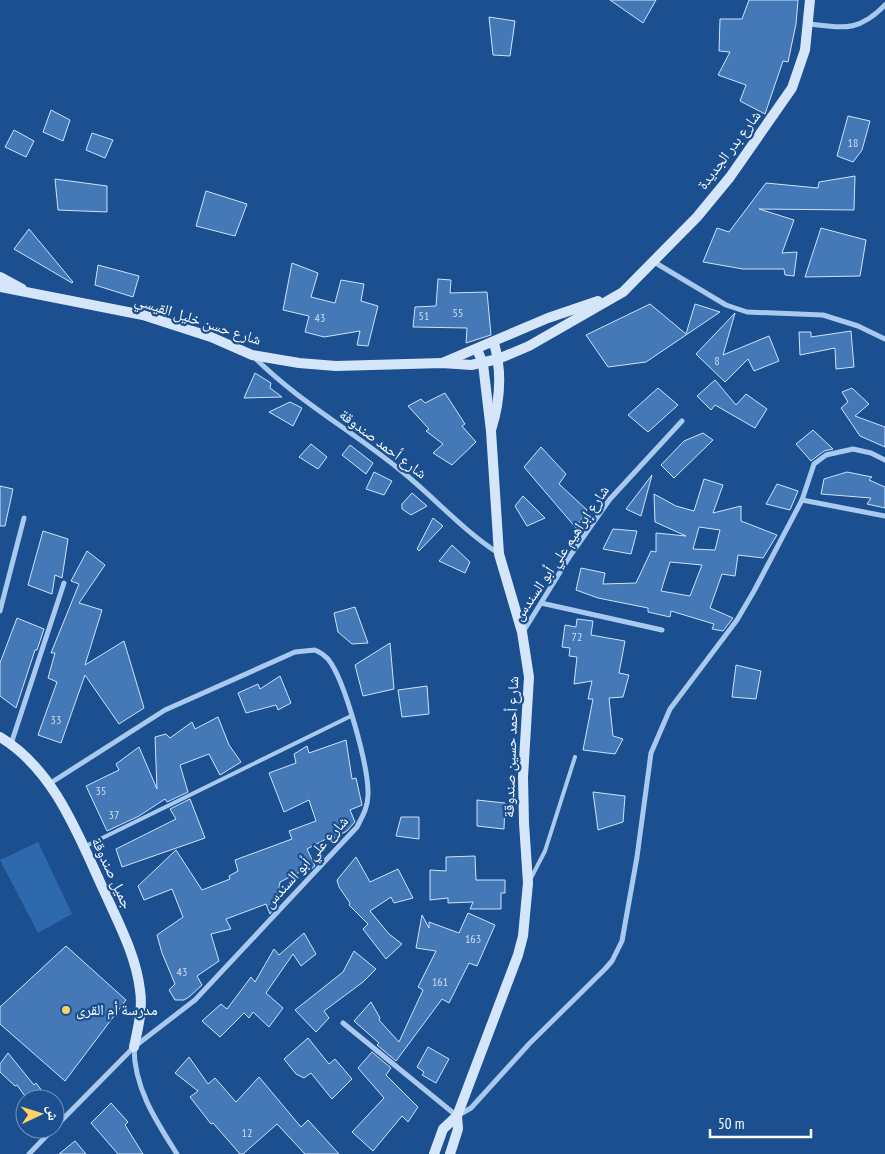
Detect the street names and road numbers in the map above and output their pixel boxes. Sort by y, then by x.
street label: شارع بدر الجديدة [693,106,765,194]
street label: شارع حسن خليل القيسي [132,290,264,352]
street label: شارع أحمد صندوقة [335,405,431,484]
street label: شارع إبراهيم علي أبو السندس [508,481,615,626]
street label: شارع أحمد حسين صندوقة [499,676,523,818]
street label: شارع علي أبو السندس [259,811,354,914]
street label: جميل صندوقة [87,834,137,912]

